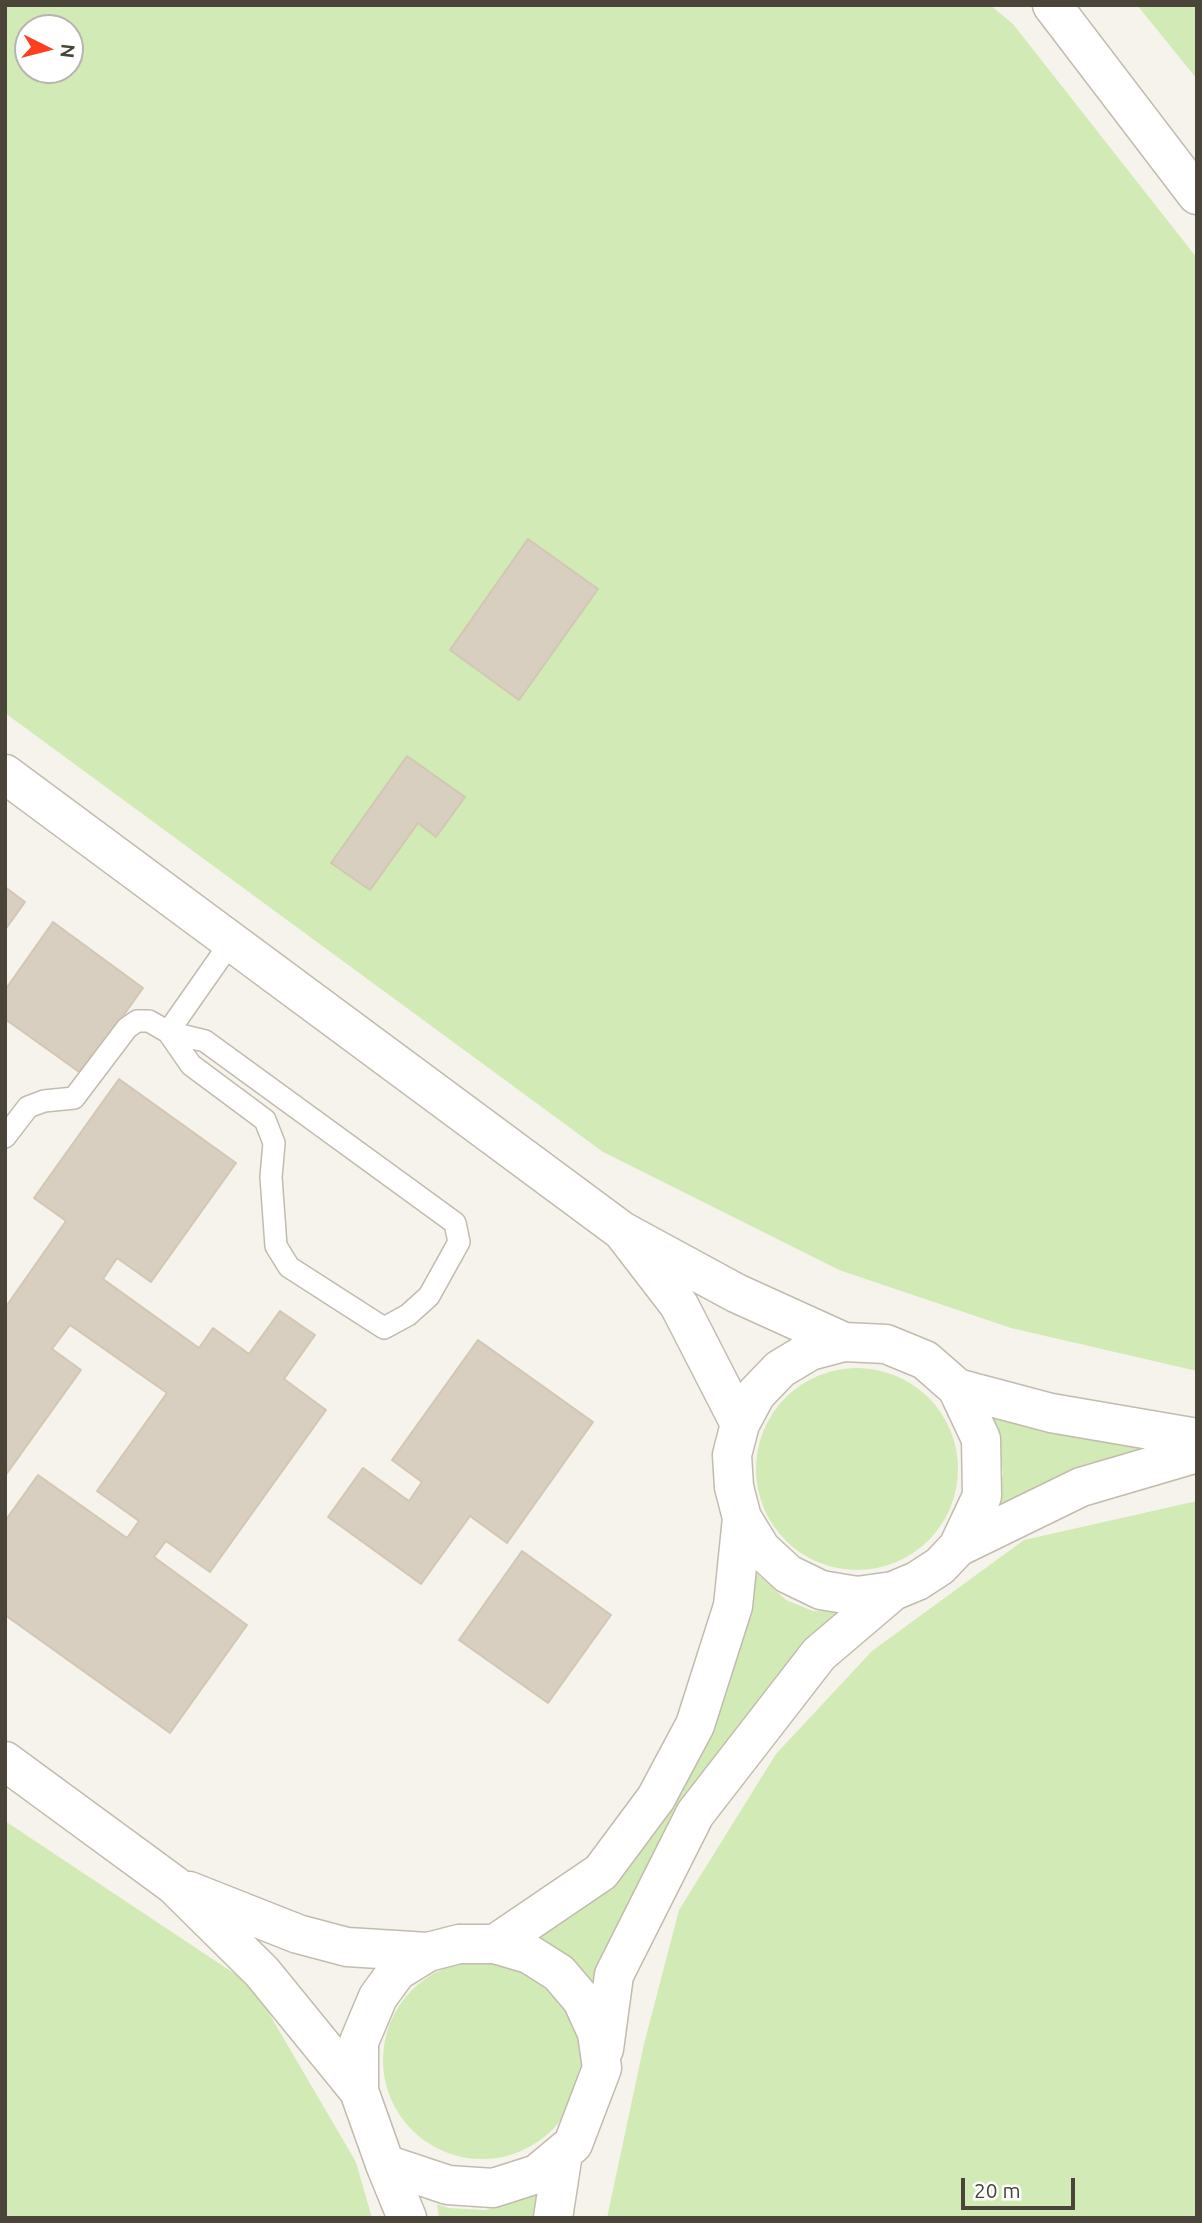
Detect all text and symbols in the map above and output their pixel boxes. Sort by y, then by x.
north arrow [14,14,84,84]
text: N [56,43,80,59]
scale bar [964,2164,1078,2208]
text: 20 m [974,2178,1021,2202]

